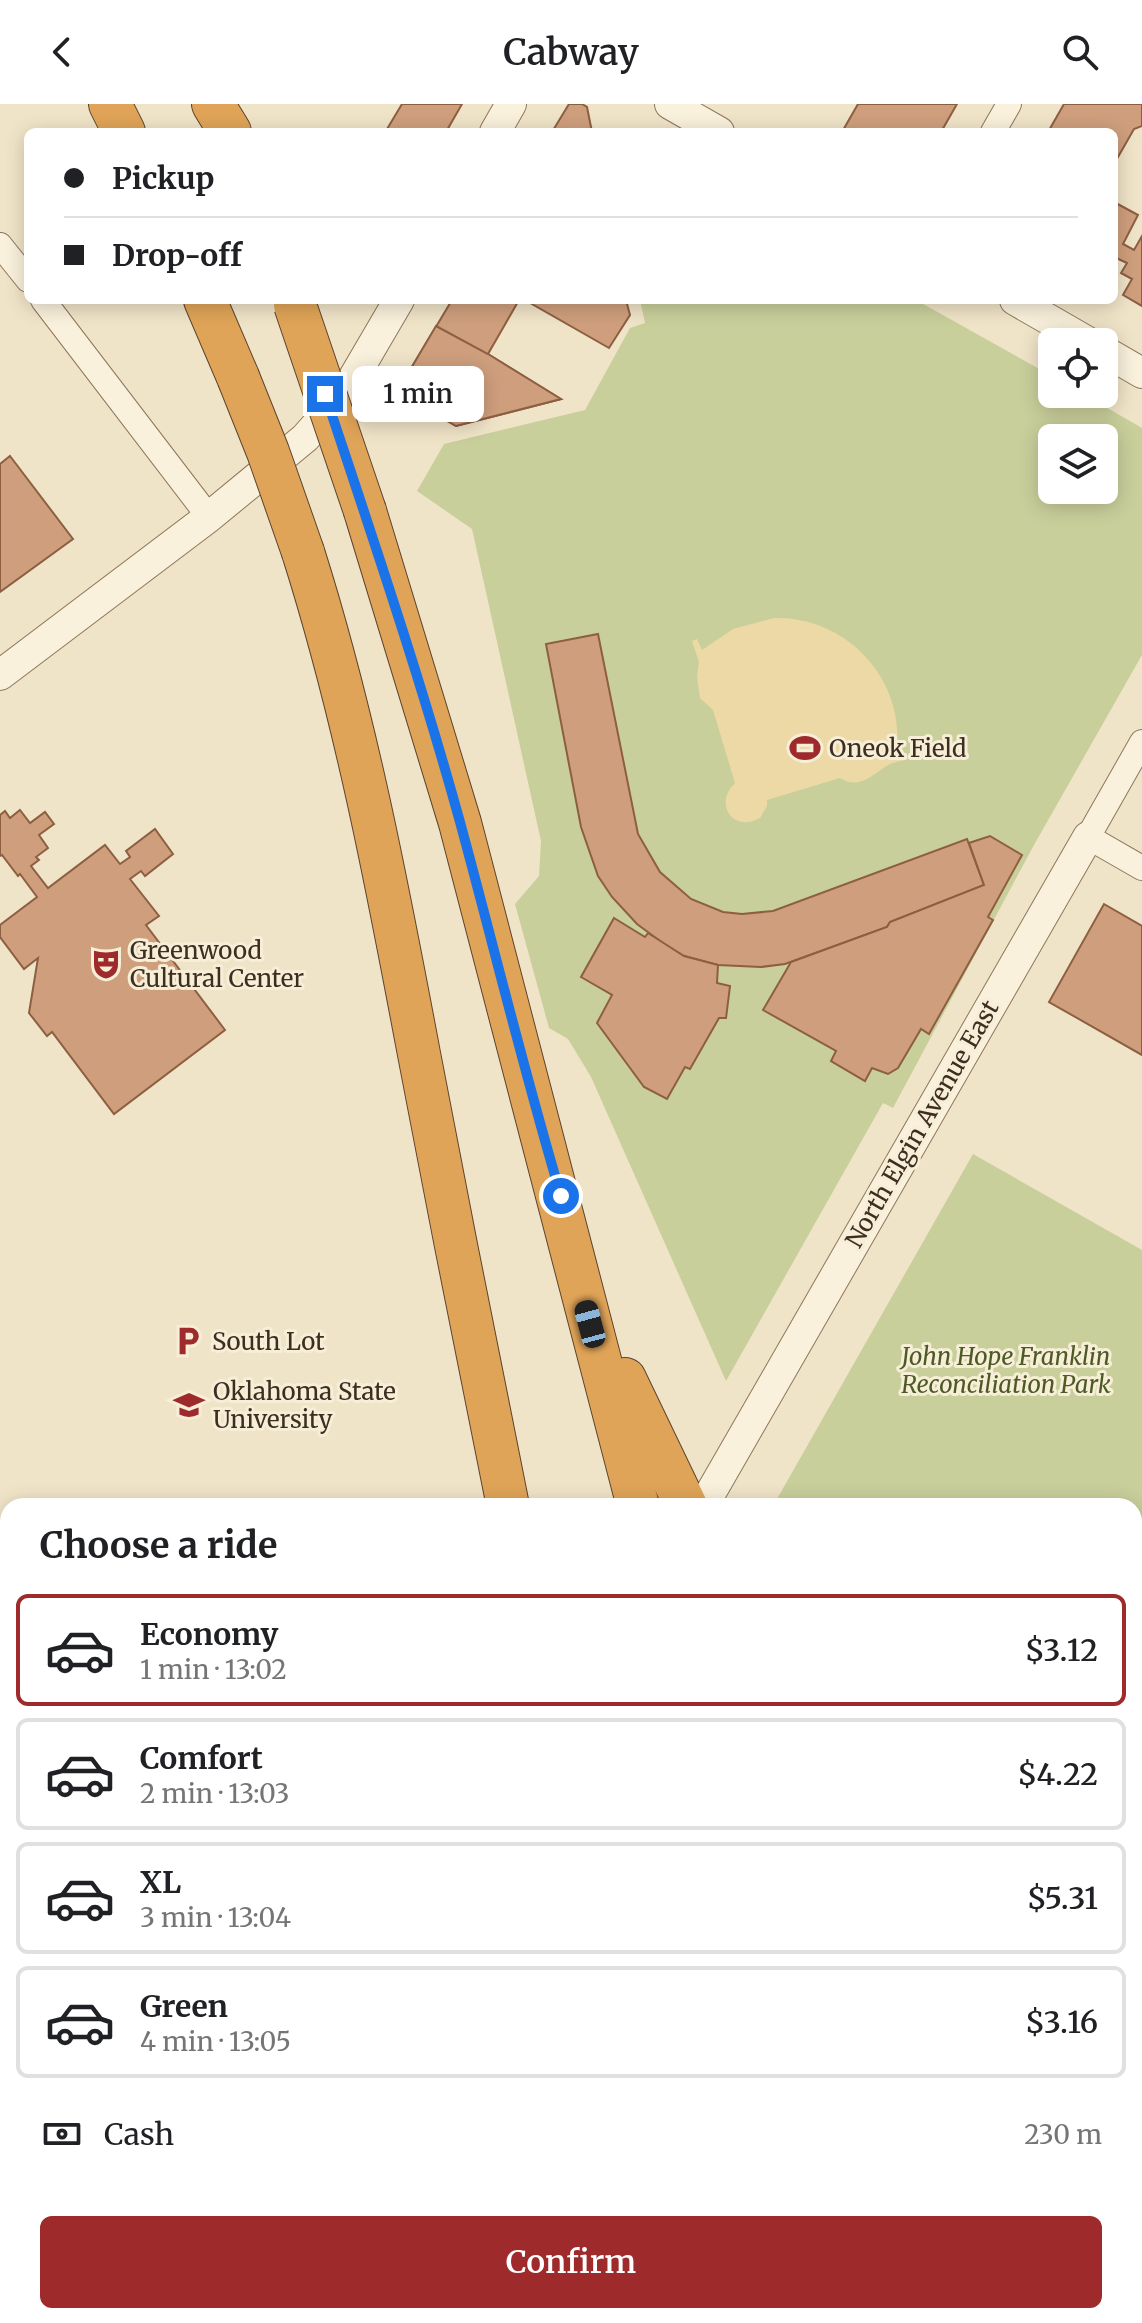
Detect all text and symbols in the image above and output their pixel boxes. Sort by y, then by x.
icon: back [40,30,84,74]
text: Cabway [503,30,639,75]
icon: search [1058,30,1102,74]
text: Pickup [112,159,214,197]
text: Drop-off [112,236,242,274]
map controls [1038,328,1118,504]
button: locate [1038,328,1118,408]
callout: 1 min [353,366,485,422]
route end [307,376,343,412]
text: 1 min [383,377,453,410]
button: layers [1038,424,1118,504]
sports icon: Oneok Field [788,731,822,765]
place label: Oneok Field [829,733,966,764]
place label: Greenwood Cultural Center [130,935,304,994]
theatre icon: Greenwood Cultural Center [89,947,123,981]
street label: North Elgin Avenue East [838,994,1006,1253]
route start [543,1178,579,1214]
car [572,1298,608,1350]
parking icon: South Lot [171,1324,205,1358]
place label: South Lot [212,1326,325,1357]
park label: John Hope Franklin Reconciliation Park [899,1341,1111,1400]
place label: Oklahoma State University [213,1376,396,1435]
school or university icon: Oklahoma State University [172,1388,206,1422]
text: Choose a ride [40,1523,277,1568]
icon: car [44,1614,116,1686]
text: Economy [140,1615,278,1653]
text: $3.12 [1025,1631,1098,1669]
text: 1 min · 13:02 [140,1653,287,1686]
icon: car [44,1738,116,1810]
text: Comfort [140,1739,263,1777]
text: $4.22 [1017,1755,1098,1793]
text: 2 min · 13:03 [140,1777,289,1810]
icon: car [44,1862,116,1934]
text: XL [140,1863,181,1901]
text: $5.31 [1027,1879,1098,1917]
text: 3 min · 13:04 [140,1901,291,1934]
icon: car [44,1986,116,2058]
text: Green [140,1987,228,2025]
text: $3.16 [1025,2003,1098,2041]
text: 4 min · 13:05 [140,2025,291,2058]
icon: cash [40,2112,84,2156]
text: Cash [104,2115,174,2153]
text: 230 m [1024,2118,1102,2151]
button: Confirm [40,2216,1102,2308]

